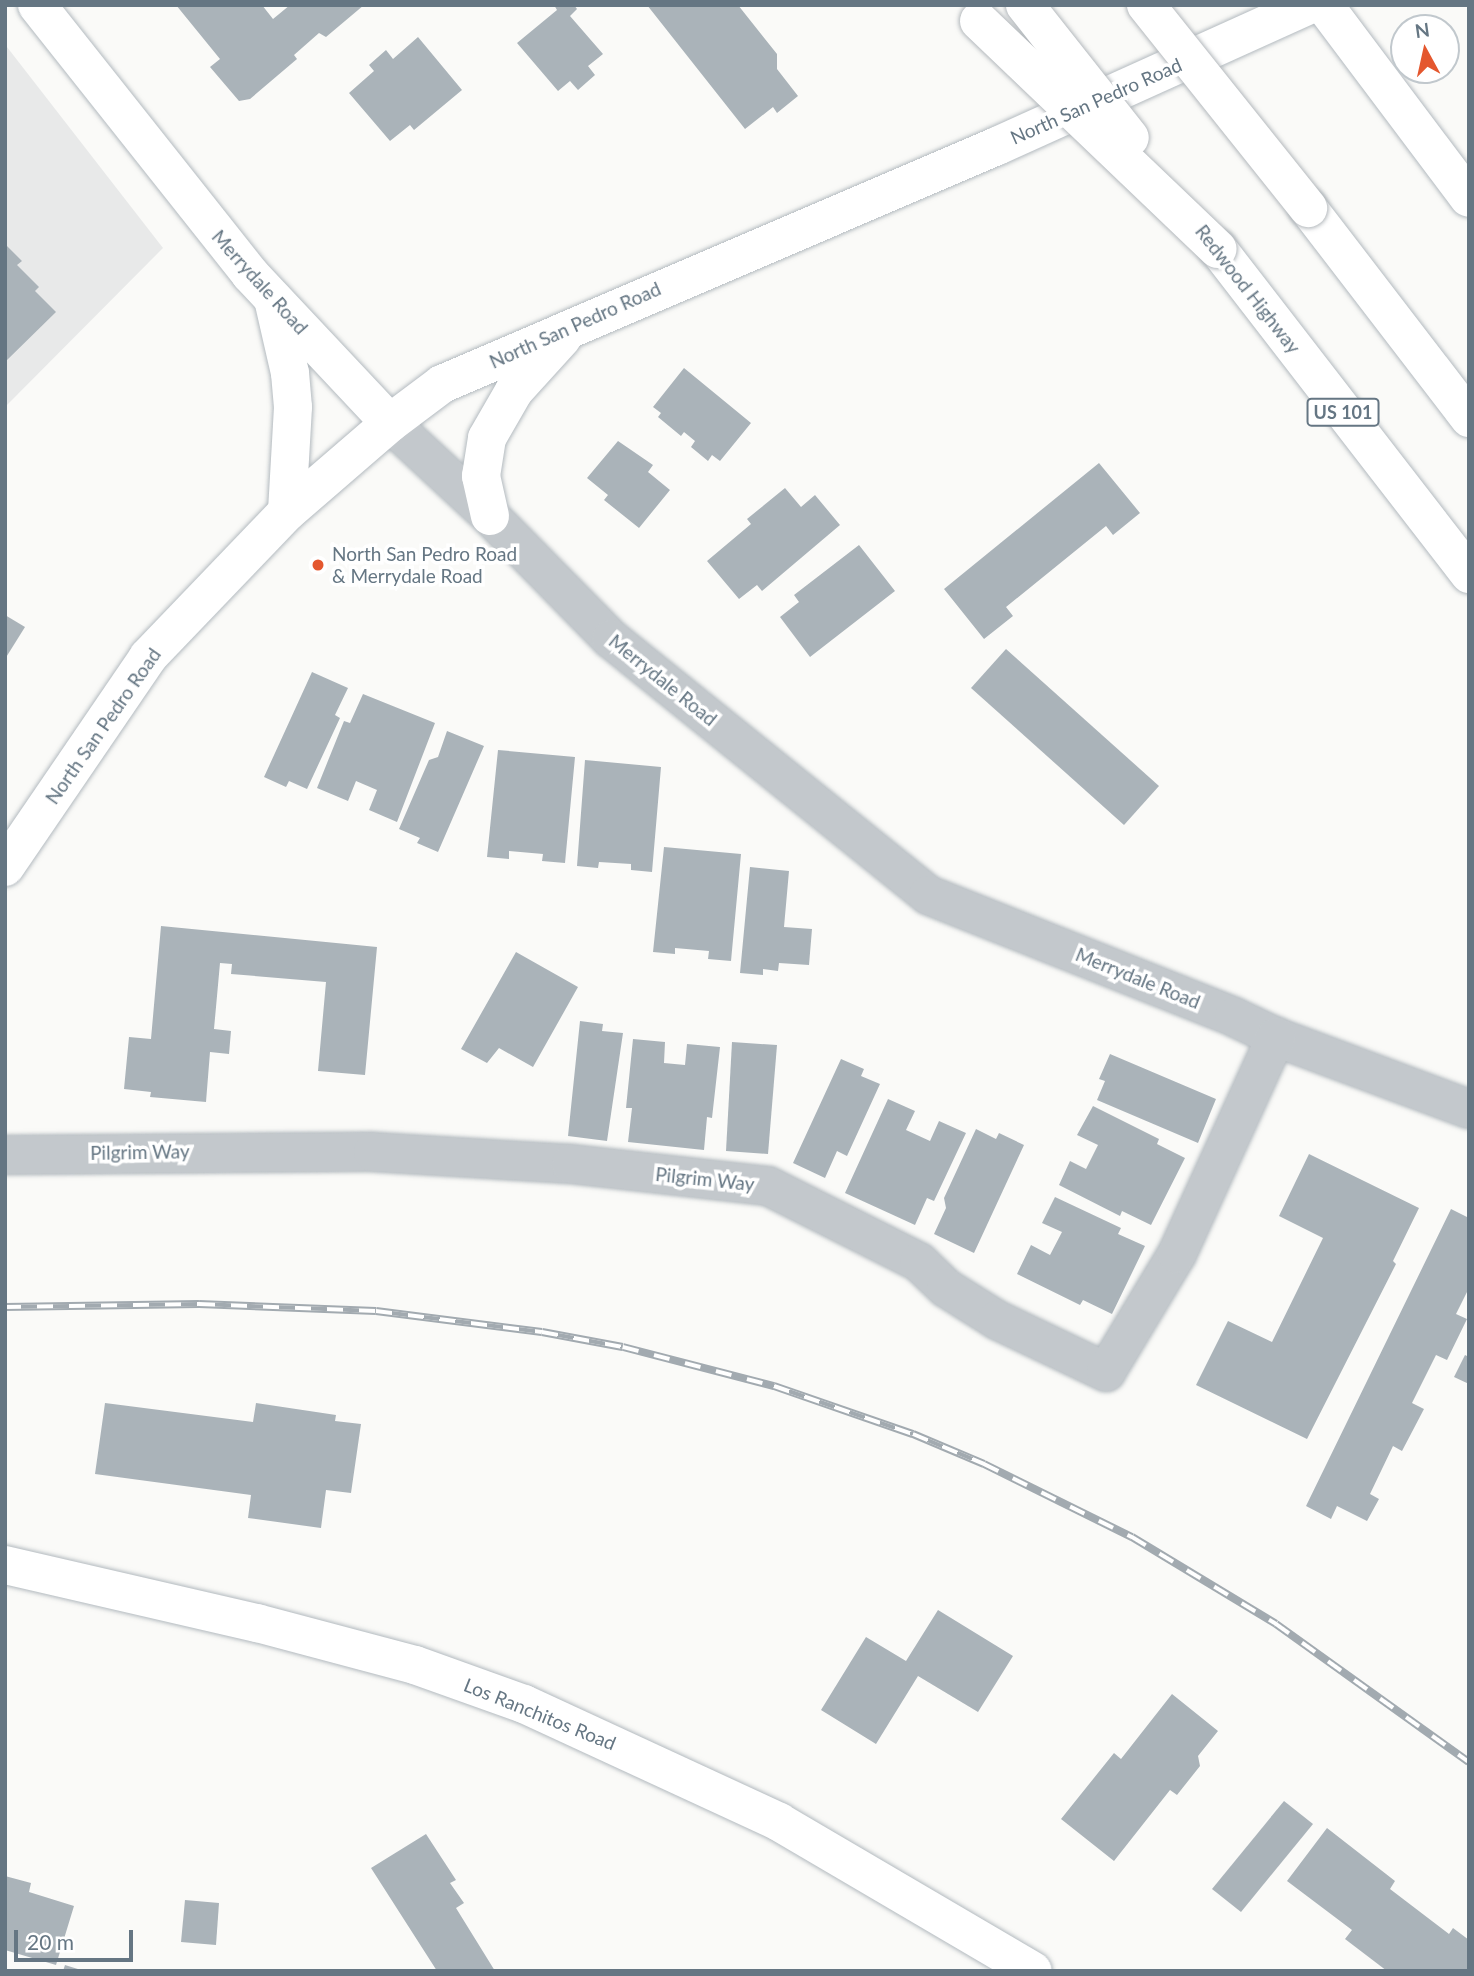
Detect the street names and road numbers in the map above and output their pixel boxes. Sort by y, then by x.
street label: North San Pedro Road [1007,53,1185,149]
street label: Redwood Highway [1191,220,1305,358]
street label: Merrydale Road [207,225,313,339]
street label: North San Pedro Road [486,277,664,373]
road number: US 101 [1306,398,1380,426]
street label: Merrydale Road [604,629,722,731]
street label: North San Pedro Road [41,644,165,808]
street label: Merrydale Road [1072,943,1204,1013]
street label: Pilgrim Way [90,1140,190,1164]
street label: Pilgrim Way [654,1162,756,1196]
street label: Los Ranchitos Road [461,1673,619,1755]

